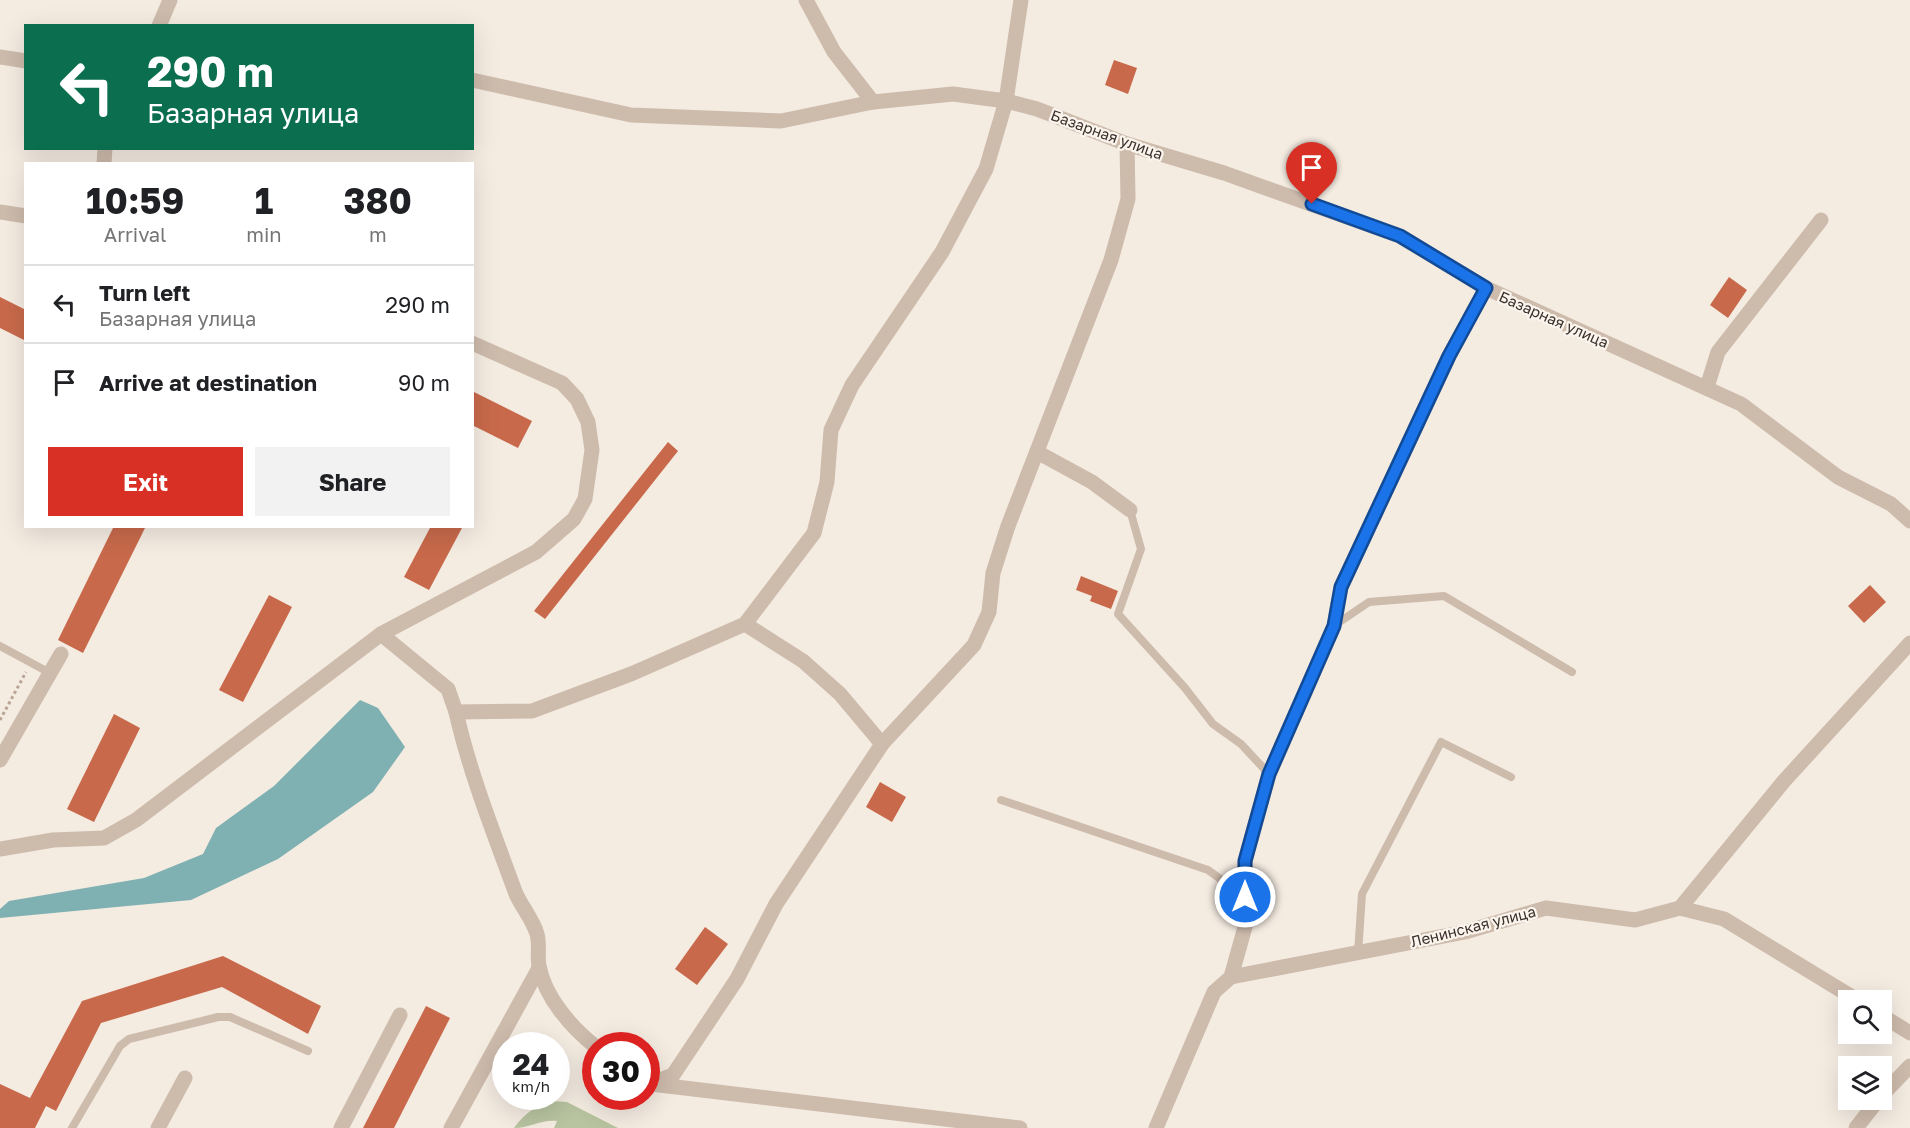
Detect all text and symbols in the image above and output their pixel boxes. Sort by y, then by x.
text: 290 m [147,46,274,96]
icon: left [48,48,126,126]
text: Базарная улица [147,97,359,129]
street label: Базарная улица [1049,105,1165,163]
pin [1286,142,1337,204]
icon: arrive [1295,151,1328,184]
text: 10:59 [86,179,184,222]
text: 1 [255,179,273,222]
text: 380 [344,179,412,222]
text: Arrival [104,222,166,246]
text: min [246,222,282,246]
text: m [369,222,387,246]
text: Turn left [99,279,190,306]
street label: Базарная улица [1496,287,1612,351]
icon: left [48,288,81,321]
text: 290 m [385,291,450,318]
text: Базарная улица [99,306,256,330]
icon: arrive [48,366,81,399]
text: Arrive at destination [99,369,317,396]
text: 90 m [398,369,450,396]
button: Exit [48,447,243,516]
button: Share [255,447,450,516]
position arrow [1213,865,1277,929]
street label: Ленинская улица [1409,902,1537,950]
map controls [1838,990,1892,1110]
button: search [1838,990,1892,1044]
speed limit sign: 30 [582,1032,660,1110]
text: 24 [512,1046,550,1082]
button: layers [1838,1056,1892,1110]
text: km/h [512,1077,550,1095]

